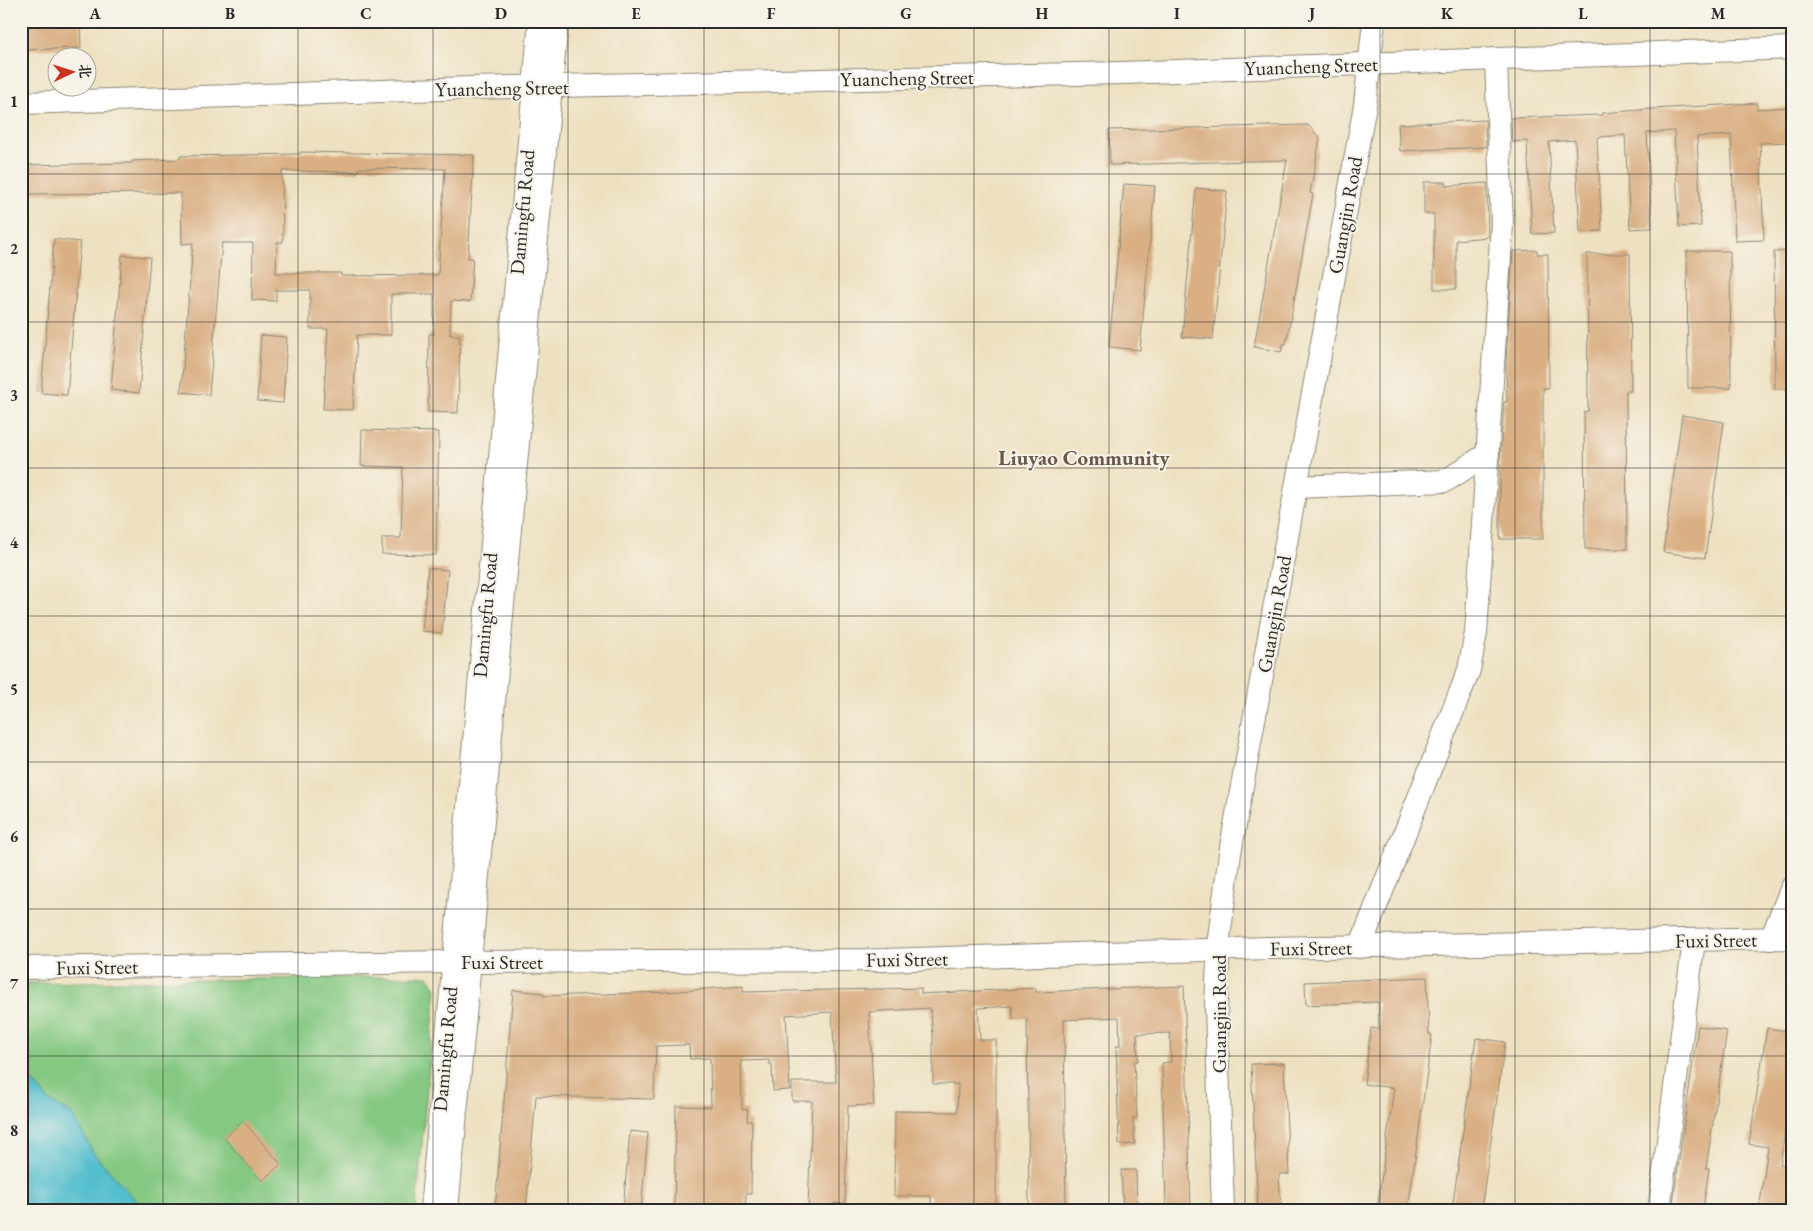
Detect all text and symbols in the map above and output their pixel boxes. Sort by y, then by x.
text: A [88,3,101,24]
text: B [225,3,235,24]
text: C [360,3,372,24]
text: D [495,3,507,24]
text: E [631,3,641,24]
text: F [767,3,776,24]
text: G [900,3,912,24]
text: H [1036,3,1049,24]
text: I [1174,3,1180,24]
text: J [1307,3,1315,24]
text: K [1441,3,1454,24]
text: L [1578,3,1588,24]
text: M [1711,3,1726,24]
north arrow [48,48,98,98]
street label: Yuancheng Street [1244,51,1379,81]
text: 北 [76,63,94,79]
street label: Yuancheng Street [840,64,975,92]
street label: Yuancheng Street [435,74,570,102]
text: 1 [10,91,18,112]
street label: Damingfu Road [504,147,540,276]
street label: Guangjin Road [1322,153,1368,276]
text: 2 [10,238,19,259]
text: 3 [10,385,18,406]
district label: Liuyao Community [998,444,1171,471]
text: 4 [10,532,19,553]
street label: Damingfu Road [467,550,503,679]
street label: Guangjin Road [1251,552,1297,675]
text: 5 [10,679,18,700]
text: 6 [10,826,19,847]
street label: Fuxi Street [1675,926,1758,954]
street label: Fuxi Street [1270,934,1353,962]
street label: Fuxi Street [866,945,949,973]
street label: Fuxi Street [461,949,544,975]
street label: Fuxi Street [56,953,139,981]
street label: Guangjin Road [1206,954,1232,1073]
text: 7 [10,973,19,994]
street label: Damingfu Road [427,984,463,1113]
text: 8 [10,1120,18,1141]

